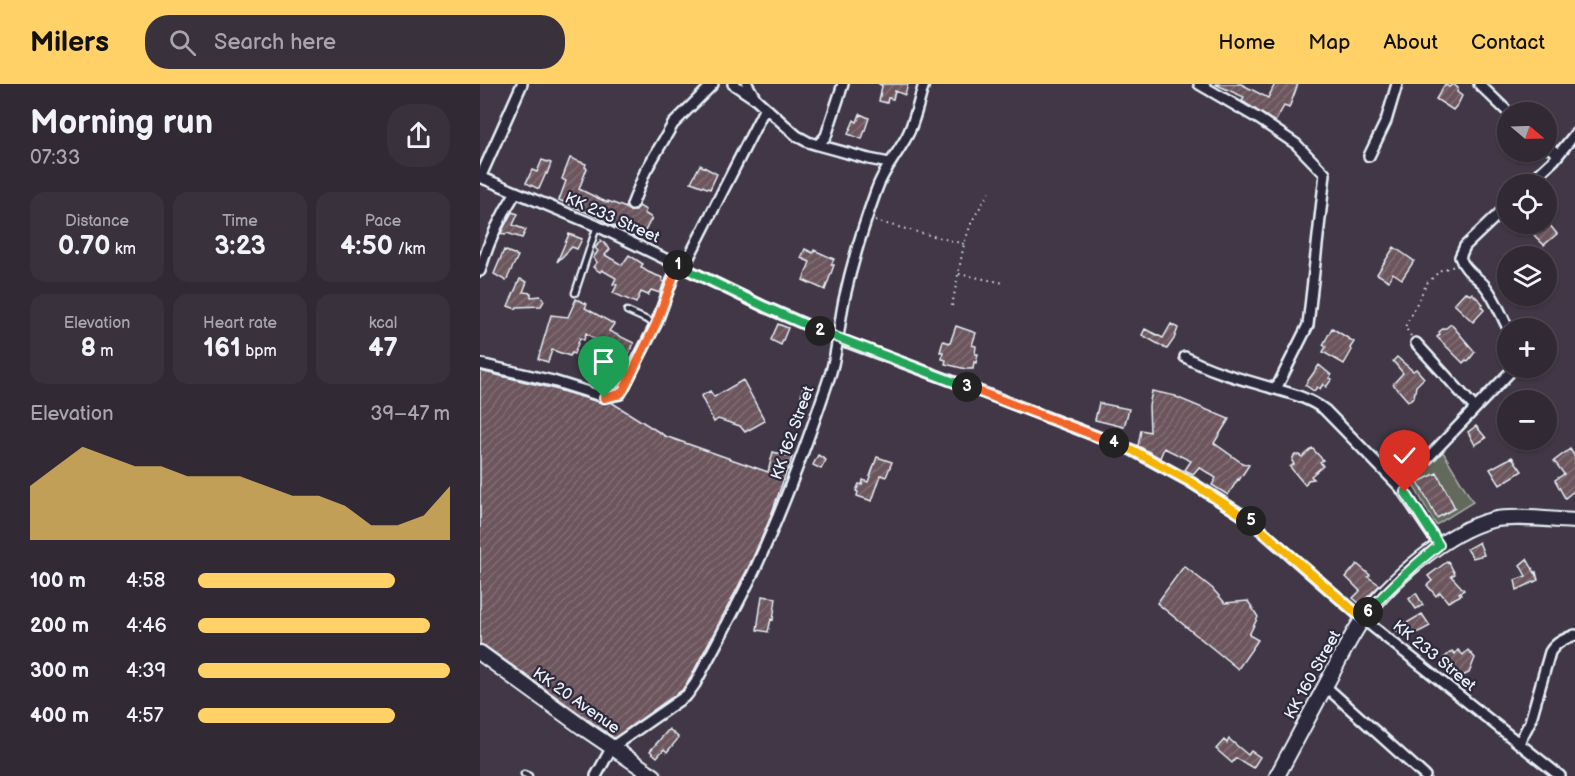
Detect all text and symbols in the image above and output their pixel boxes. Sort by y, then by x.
search box [145,15,565,69]
text: Milers [30,26,109,59]
icon: search [166,26,199,59]
text: Search here [214,29,336,56]
text: Home [1218,30,1275,55]
text: Map [1308,30,1350,55]
text: About [1383,30,1438,55]
text: Contact [1471,30,1545,55]
north arrow [1497,102,1557,162]
map controls [1497,102,1557,450]
text: Morning run [30,103,213,143]
button: share [387,104,450,167]
text: 07:33 [30,146,80,170]
button: locate [1497,174,1557,234]
street label: KK 233 Street [562,189,662,247]
text: Distance [65,212,129,231]
text: Time [222,212,258,231]
text: Pace [365,212,401,231]
text: 0.70 [58,231,111,262]
text: 3:23 [214,231,266,262]
text: 4:50 [340,231,393,262]
text: km [111,240,136,259]
text: /km [393,240,426,259]
button: layers [1497,246,1557,306]
pin: 1 [663,250,693,280]
text: 1 [675,255,681,274]
text: Elevation [64,314,130,333]
text: Heart rate [203,314,277,333]
text: kcal [369,314,397,333]
pin: 2 [805,316,835,346]
button: + [1497,318,1557,378]
text: 2 [815,321,825,340]
text: 8 [80,333,96,364]
text: 161 [203,333,241,364]
text: 47 [368,333,398,364]
pin [578,336,629,398]
text: m [96,342,114,361]
text: bpm [241,342,277,361]
icon: arrive [587,345,620,378]
pin: 3 [952,372,982,402]
text: 3 [962,377,972,396]
street label: KK 162 Street [767,383,819,482]
button: − [1497,390,1557,450]
text: Elevation [30,402,113,426]
text: 39–47 m [370,402,450,426]
pin: 4 [1099,428,1129,458]
pin [1379,430,1430,492]
text: 4 [1109,433,1119,452]
icon: check [1388,439,1421,472]
pin: 5 [1236,506,1266,536]
text: 5 [1246,511,1256,530]
text: 100 m [30,569,86,593]
text: 4:58 [126,569,165,593]
pin: 6 [1353,597,1383,627]
text: 6 [1363,602,1373,621]
text: 200 m [30,614,89,638]
text: 4:46 [126,614,167,638]
street label: KK 233 Street [1389,617,1480,695]
street label: KK 160 Street [1281,627,1345,723]
text: 300 m [30,659,89,683]
text: 4:39 [126,659,166,683]
street label: KK 20 Avenue [529,664,624,738]
text: 400 m [30,704,89,728]
text: 4:57 [126,704,164,728]

